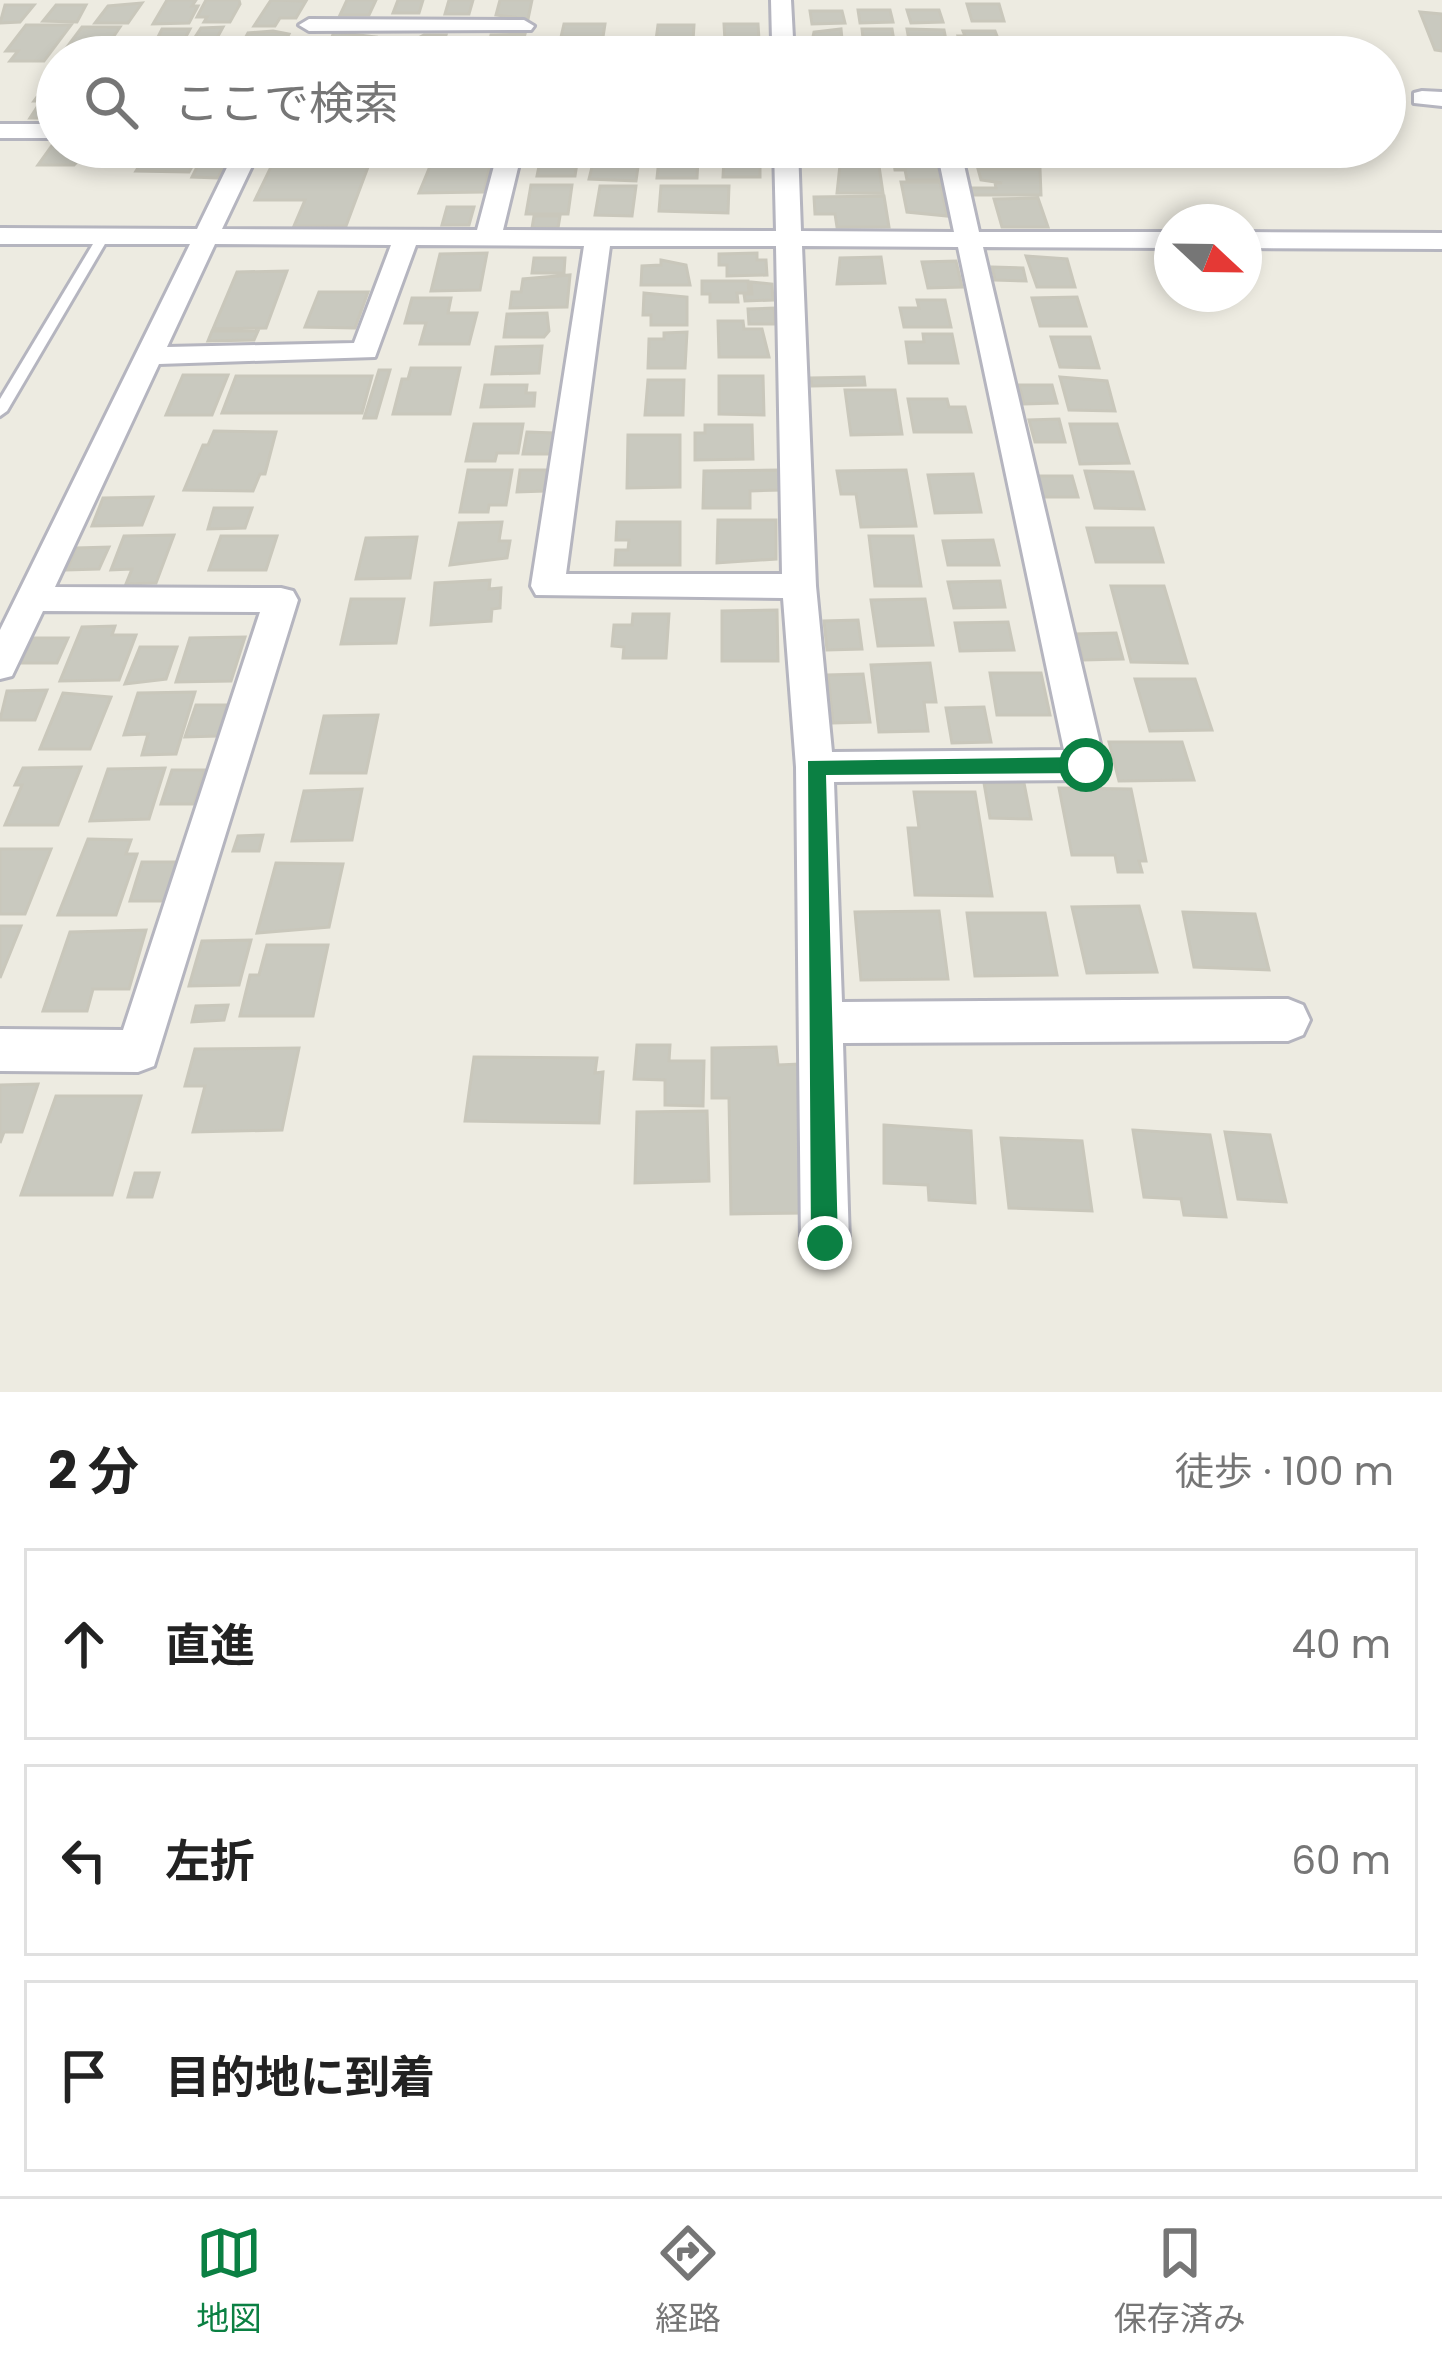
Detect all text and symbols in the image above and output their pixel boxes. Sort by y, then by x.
search box [36,36,1406,168]
icon: search [78,69,144,135]
text: ここで検索 [174,72,399,135]
north arrow [1154,204,1262,312]
route start [1059,738,1113,792]
route end [798,1216,852,1270]
text: 2 分 [48,1435,139,1507]
text: 徒歩 · 100 m [1175,1444,1394,1499]
icon: ahead [51,1611,117,1677]
text: 直進 [165,1614,255,1677]
text: 40 m [1291,1617,1391,1672]
icon: left [51,1827,117,1893]
text: 左折 [165,1830,255,1893]
text: 60 m [1291,1833,1391,1888]
icon: arrive [51,2043,117,2109]
text: 目的地に到着 [165,2046,435,2109]
tab: 地図 [196,2220,262,2344]
tab: 経路 [655,2220,721,2344]
tab: 保存済み [1114,2220,1246,2344]

